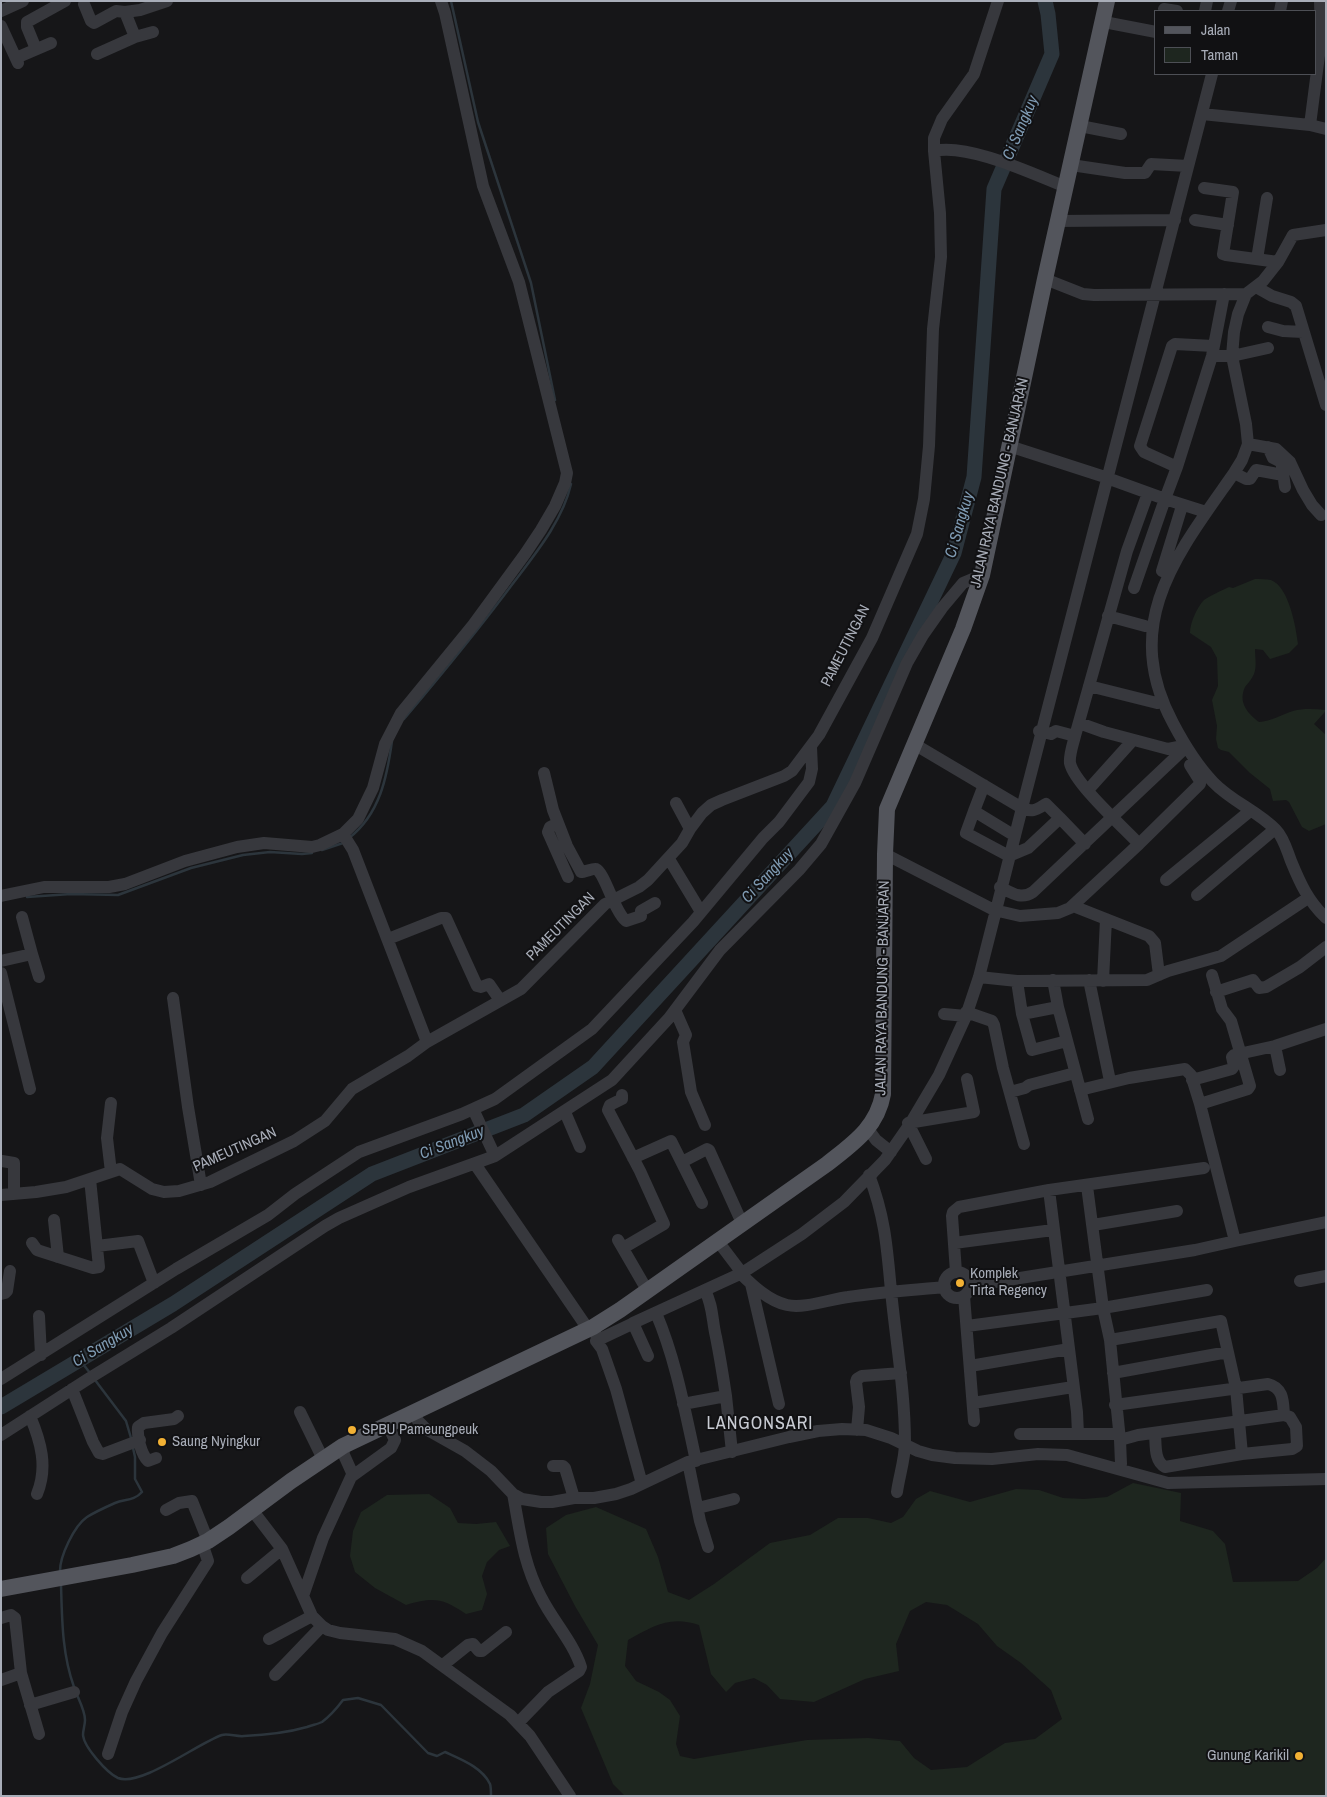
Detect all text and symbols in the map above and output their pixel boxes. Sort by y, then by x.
legend [1154,10,1317,75]
text: Jalan [1201,19,1230,40]
text: Taman [1201,44,1238,65]
water label: Ci Sangkuy [999,93,1043,163]
street label: JALAN RAYA BANDUNG - BANJARAN [967,376,1033,590]
water label: Ci Sangkuy [941,490,979,560]
street label: PAMEUTINGAN [818,602,874,690]
water label: Ci Sangkuy [738,845,798,907]
street label: JALAN RAYA BANDUNG - BANJARAN [872,880,894,1096]
street label: PAMEUTINGAN [523,889,599,965]
water label: Ci Sangkuy [417,1122,487,1164]
street label: PAMEUTINGAN [191,1124,279,1176]
place label: Komplek Tirta Regency [970,1265,1047,1300]
marker: Komplek Tirta Regency [954,1277,966,1289]
water label: Ci Sangkuy [69,1320,137,1372]
district label: LANGONSARI [705,1413,815,1435]
place label: SPBU Pameungpeuk [362,1421,478,1439]
marker: SPBU Pameungpeuk [346,1424,358,1436]
place label: Saung Nyingkur [172,1433,260,1451]
marker: Saung Nyingkur [156,1436,168,1448]
place label: Gunung Karikil [1207,1747,1289,1765]
marker: Gunung Karikil [1293,1750,1305,1762]

